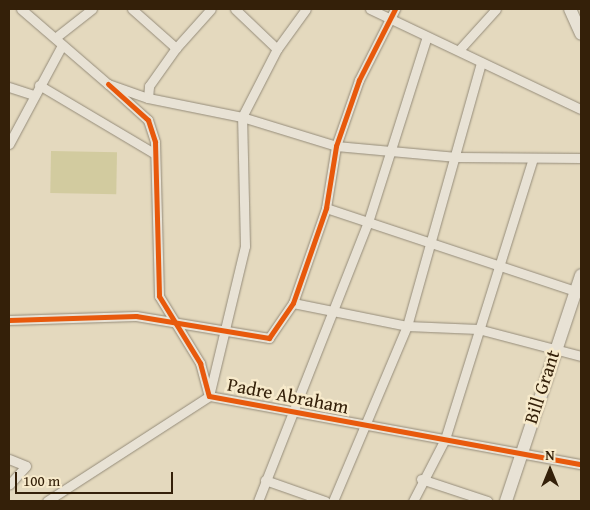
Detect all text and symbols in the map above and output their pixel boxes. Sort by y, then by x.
street label: Bill Grant [519,347,565,427]
street label: Padre Abraham [225,373,351,419]
north arrow [525,445,575,495]
text: N [545,445,555,465]
scale bar [18,462,175,494]
text: 100 m [23,470,60,491]

